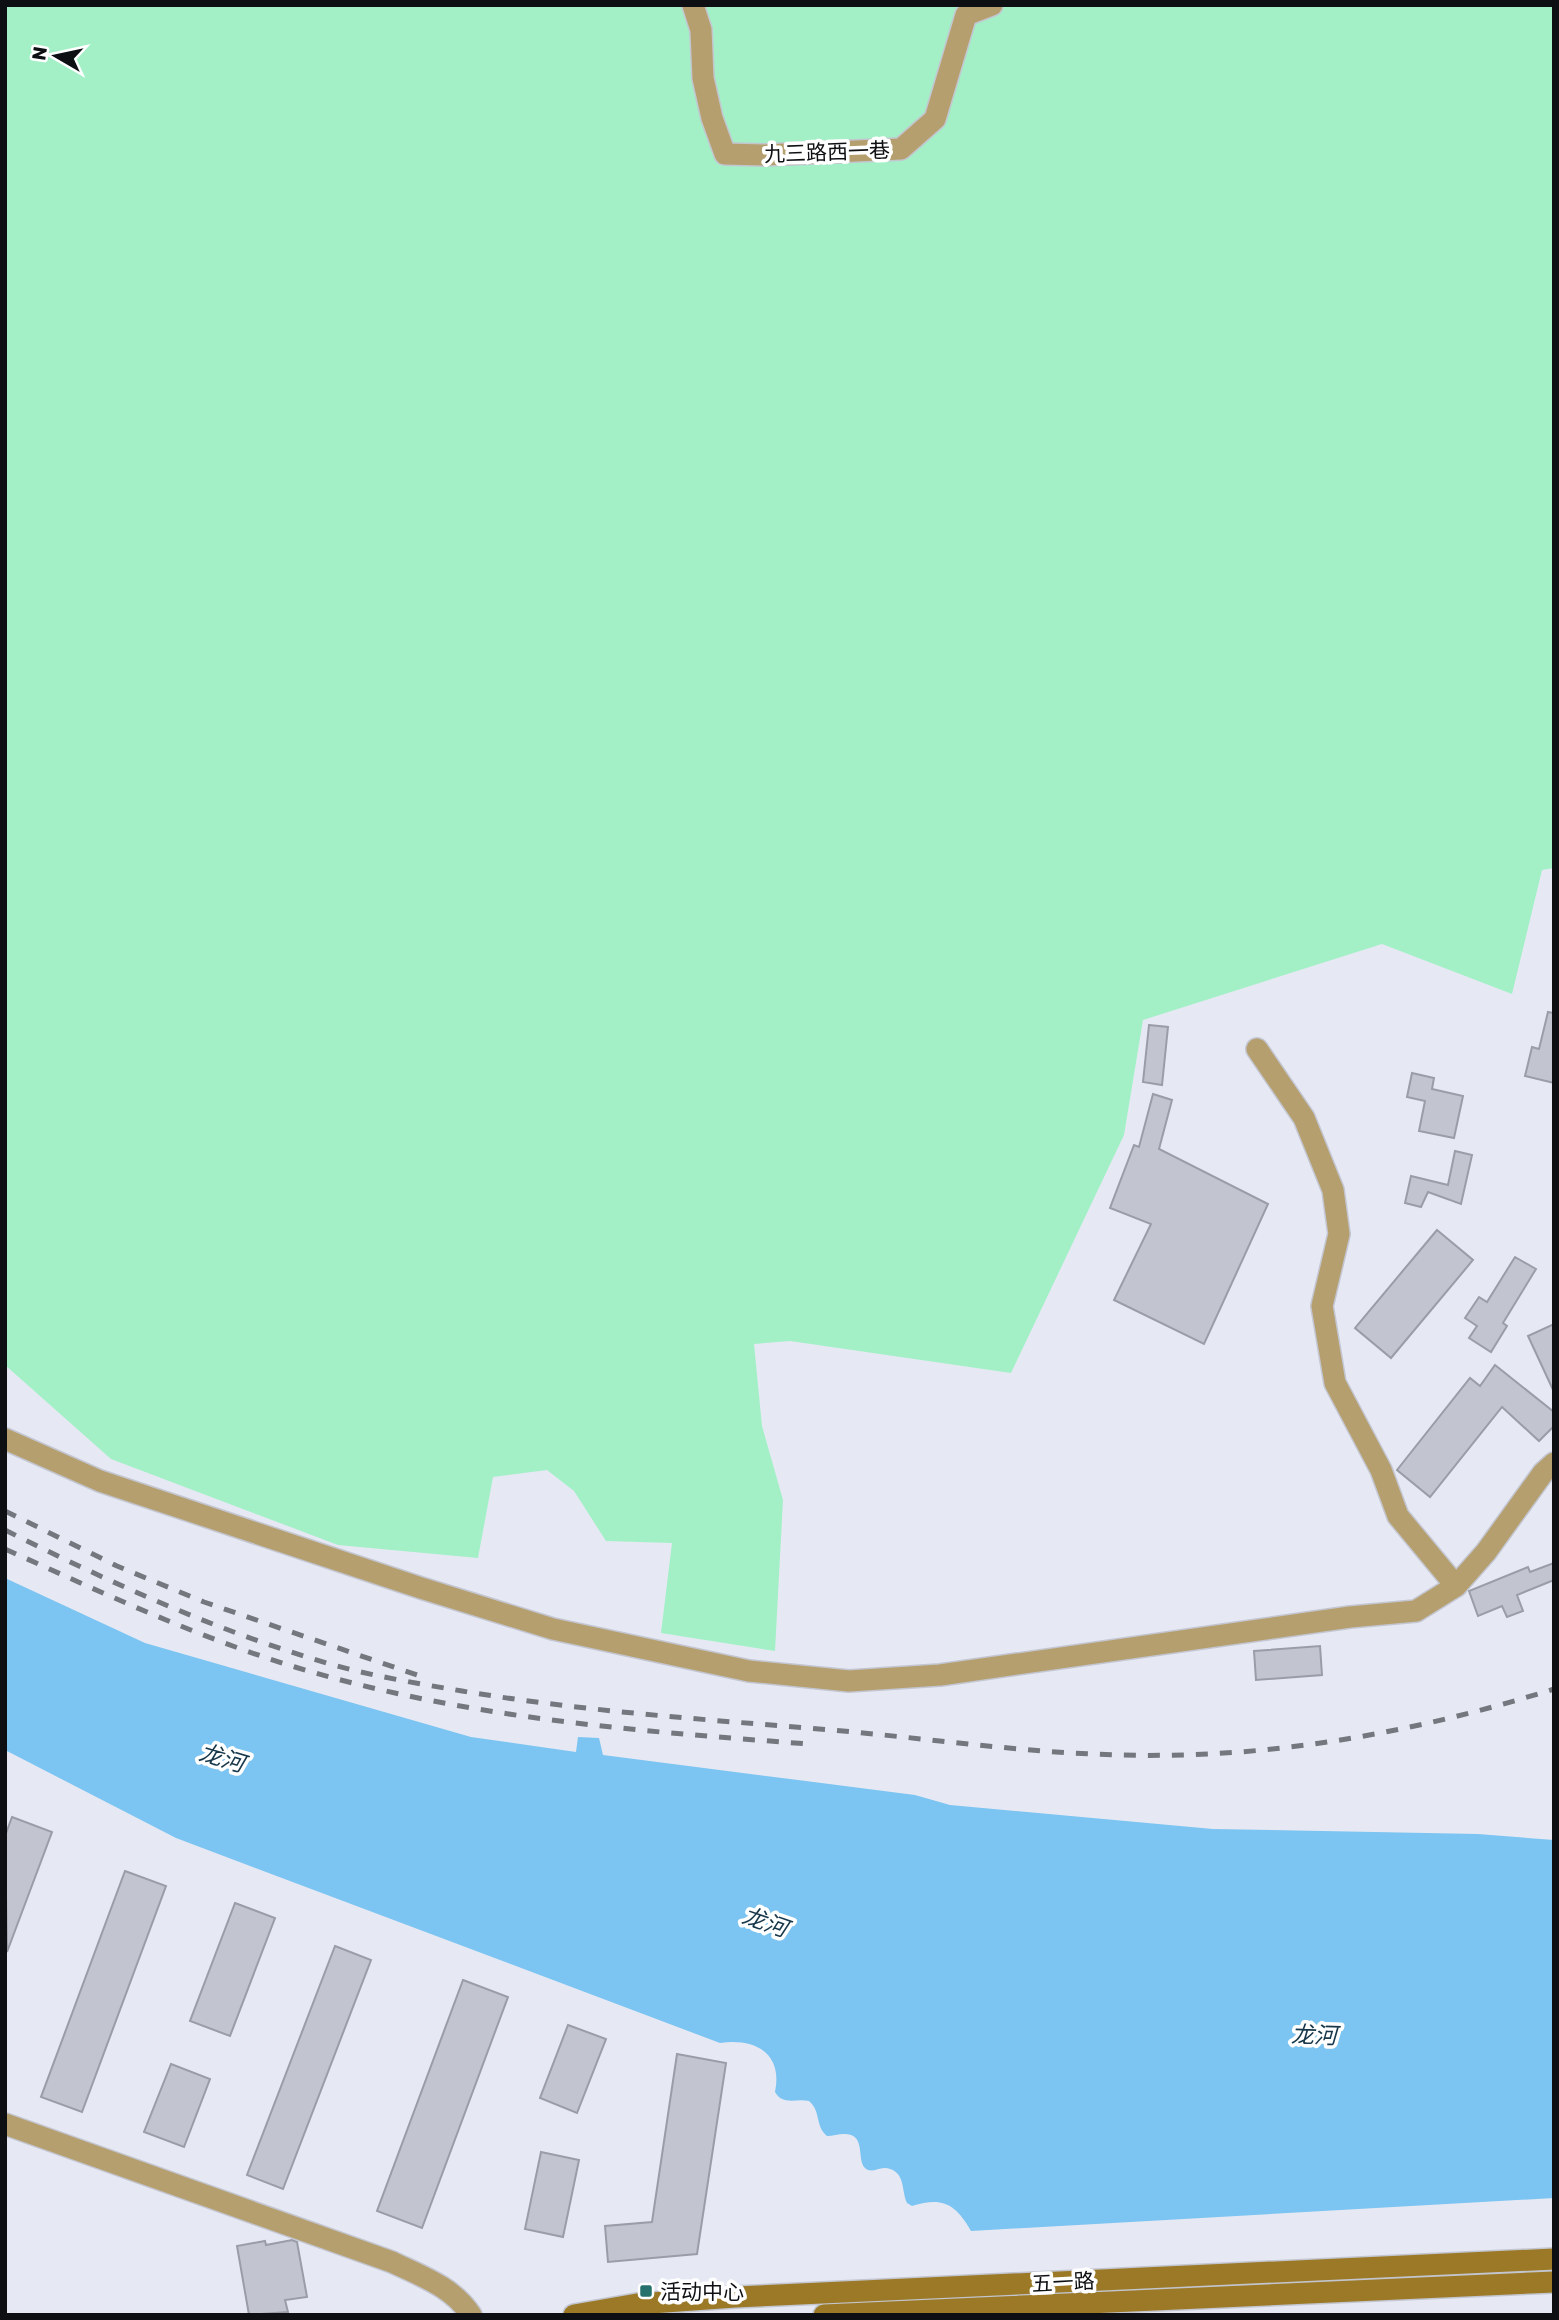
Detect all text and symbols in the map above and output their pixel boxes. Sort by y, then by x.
north arrow [21,21,91,91]
text: N [27,45,52,62]
street label: 九三路西一巷 [764,137,890,167]
water label: 龙河 [196,1738,252,1779]
water label: 龙河 [739,1901,795,1944]
water label: 龙河 [1291,2020,1341,2050]
street label: 五一路 [1031,2268,1095,2296]
place label: 活动中心 [660,2279,744,2304]
marker: 活动中心 [638,2283,654,2299]

